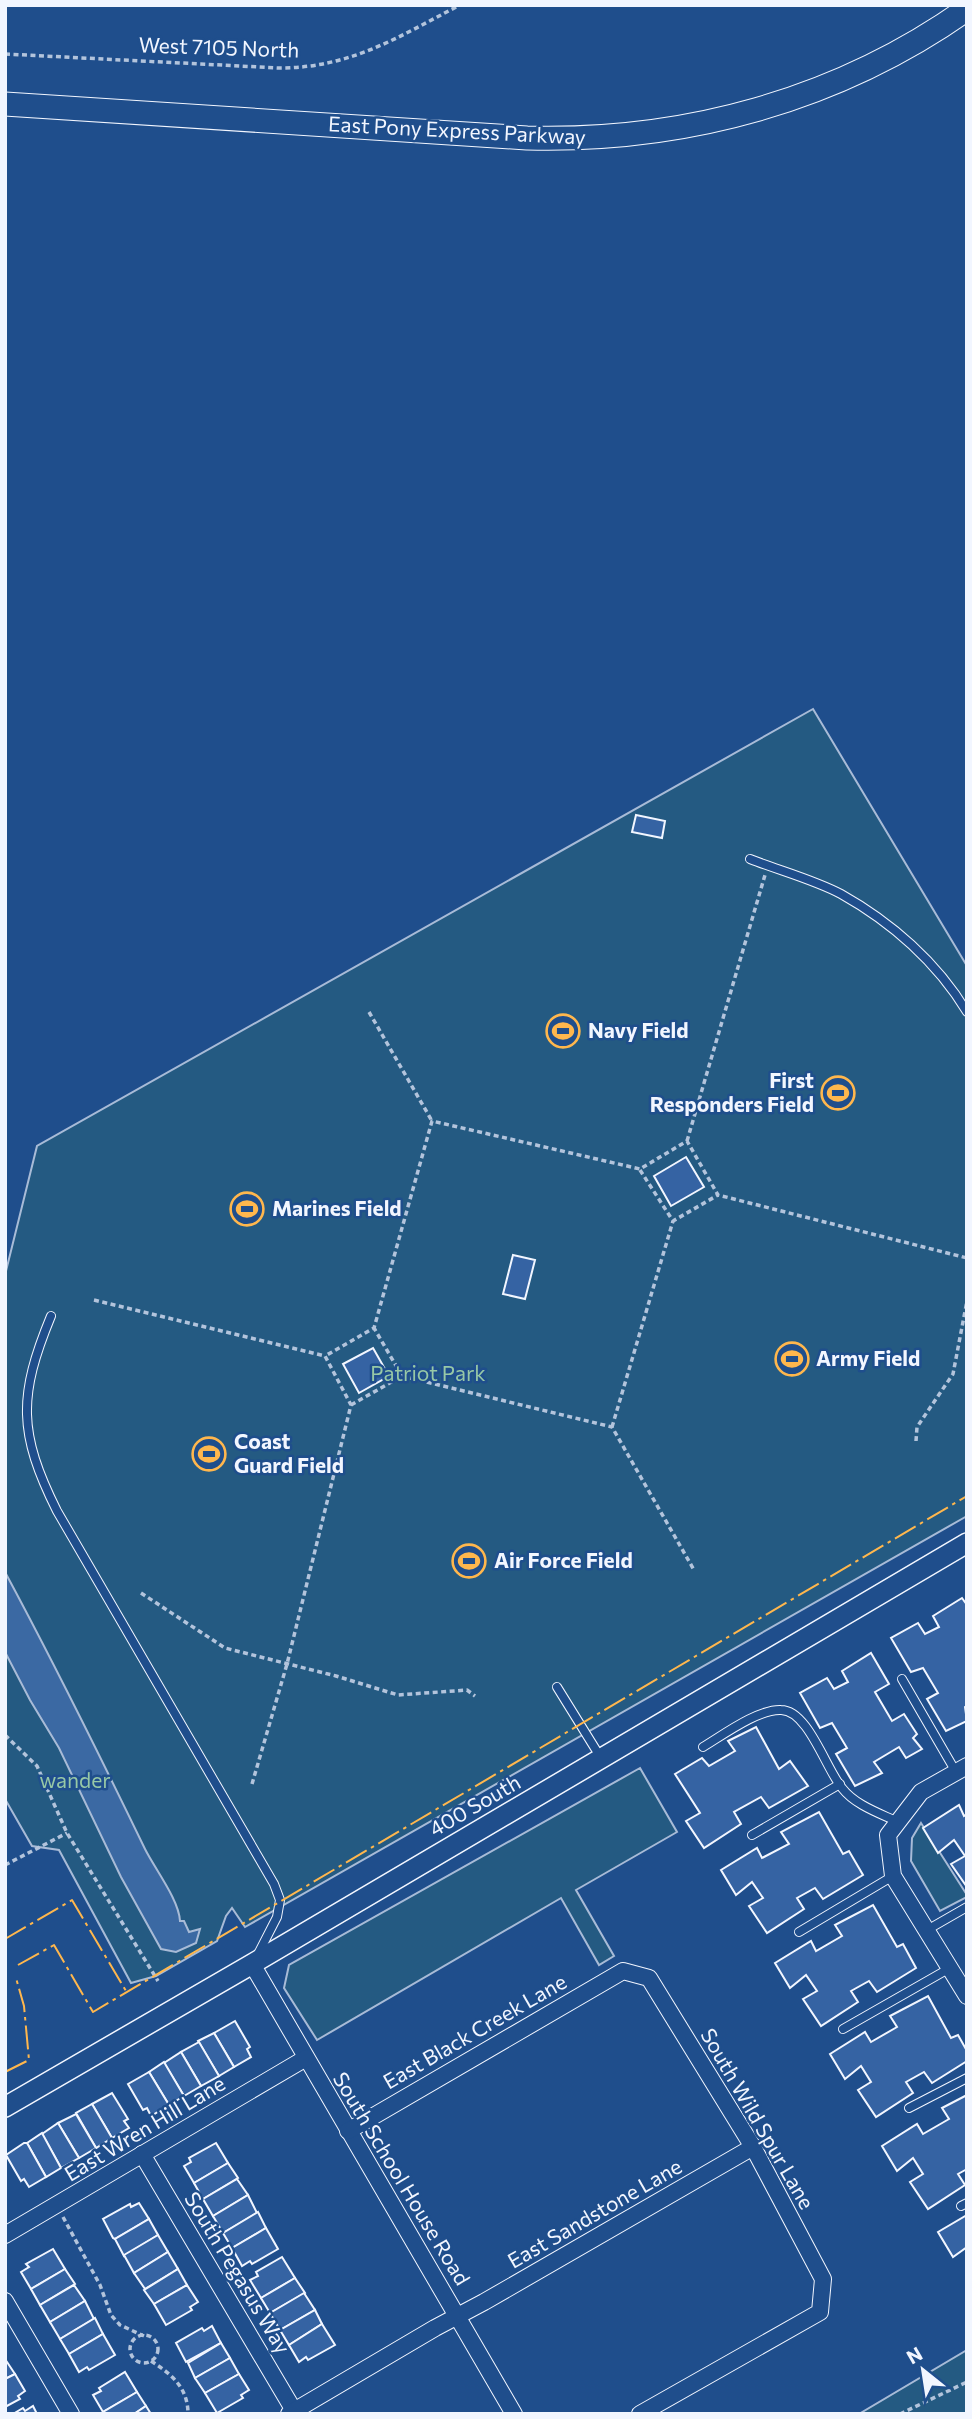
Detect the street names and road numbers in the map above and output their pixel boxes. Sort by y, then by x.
street label: West 7105 North [138,31,300,62]
street label: East Pony Express Parkway [328,110,587,149]
street label: 400 South [424,1769,524,1841]
street label: East Black Creek Lane [378,1968,570,2093]
street label: South Wild Spur Lane [696,2023,820,2213]
street label: South School House Road [329,2067,476,2289]
street label: East Wren Hill Lane [59,2070,229,2186]
street label: East Sandstone Lane [503,2153,686,2273]
street label: South Pegasus Way [180,2187,296,2358]

